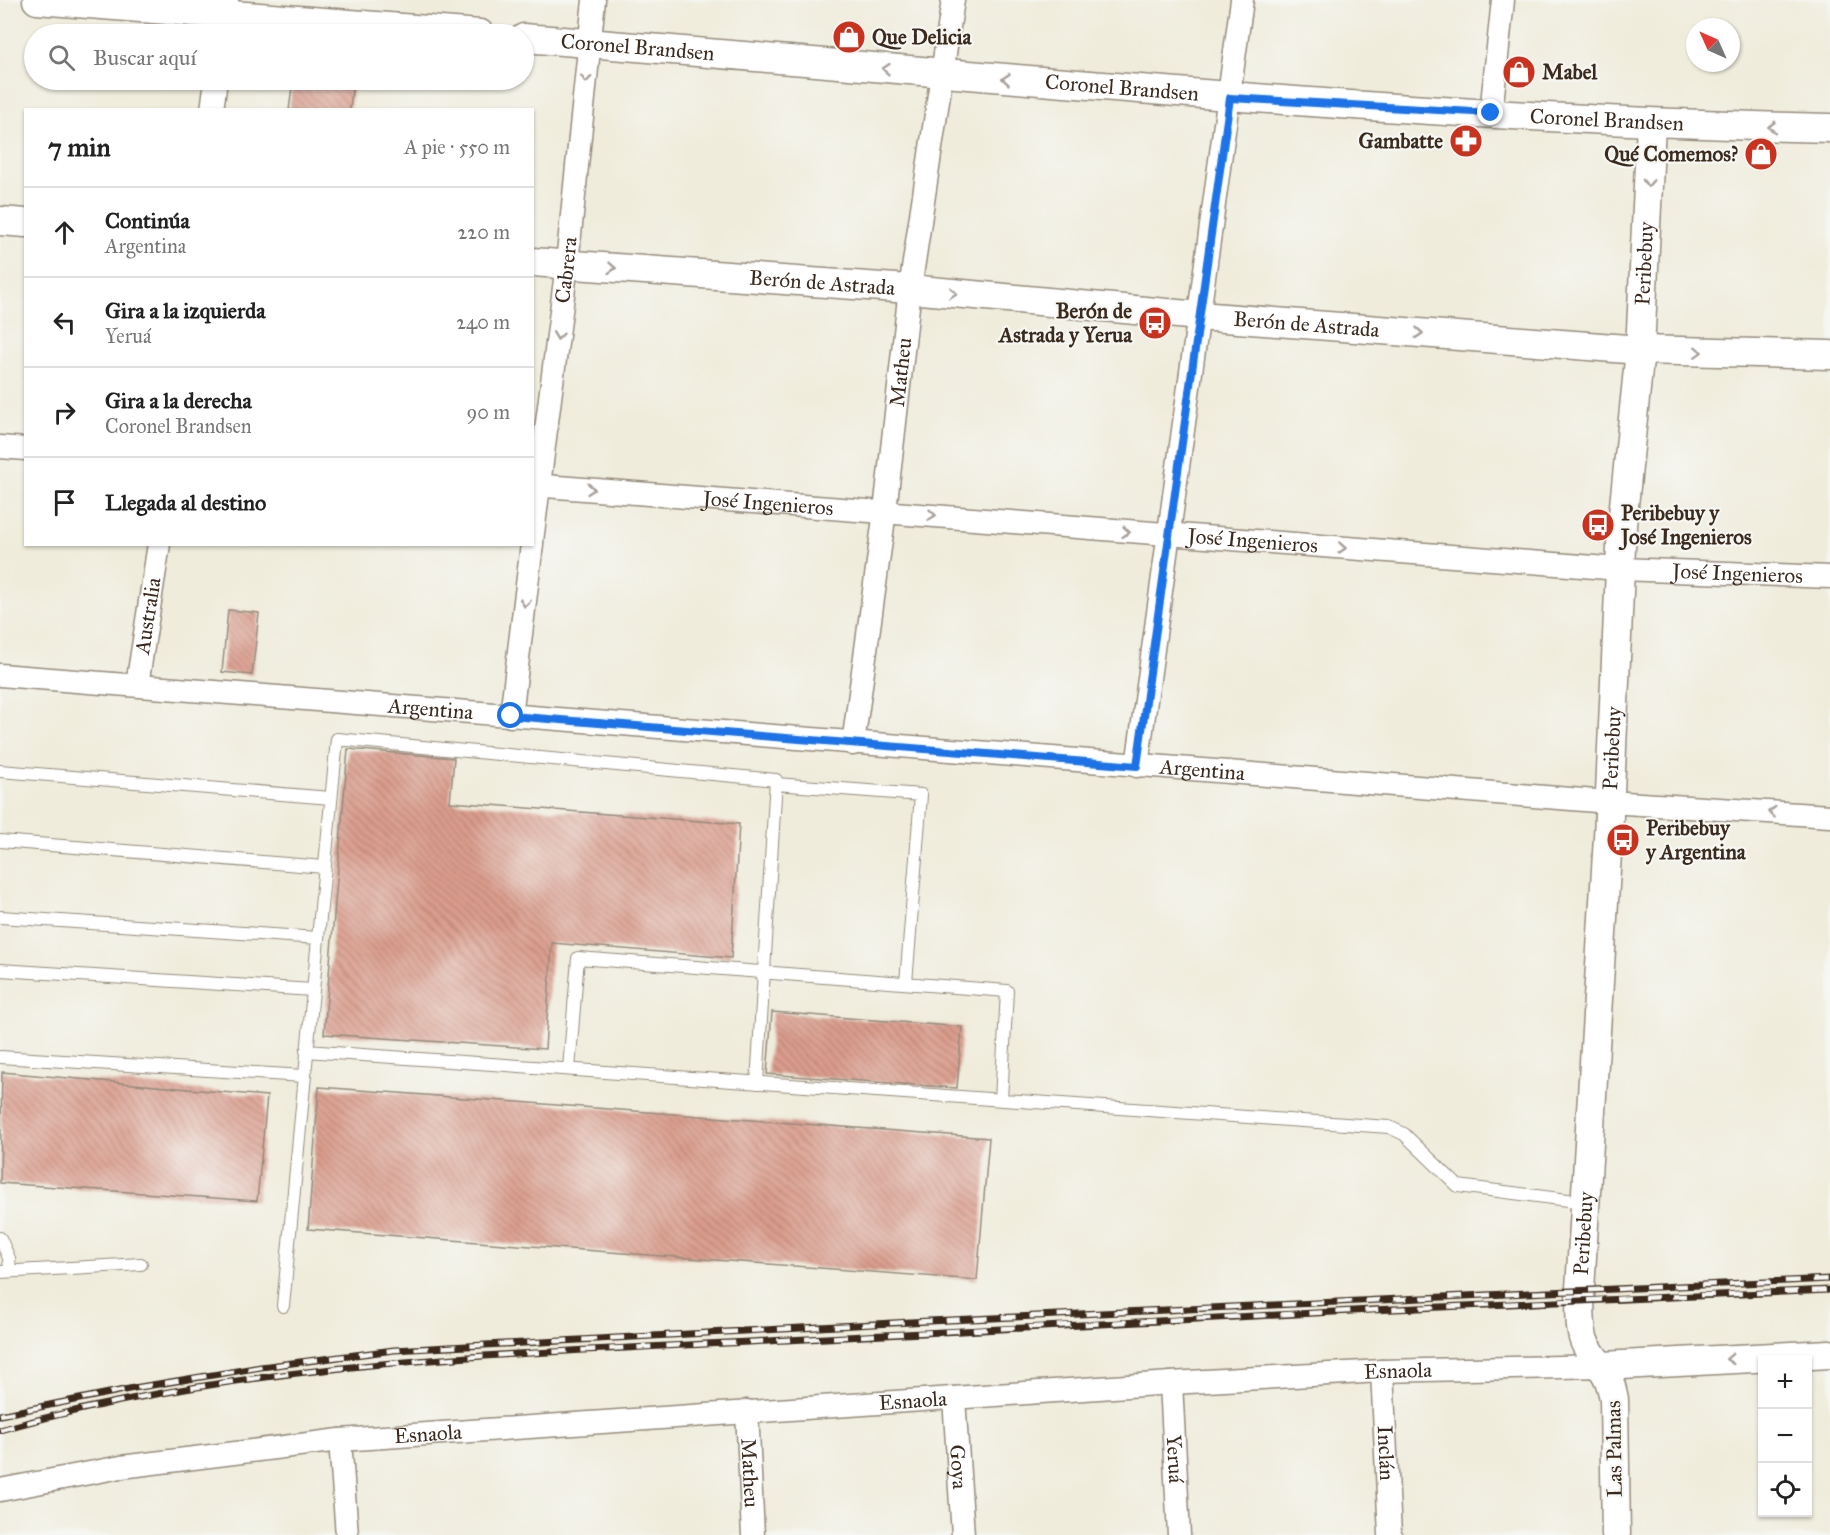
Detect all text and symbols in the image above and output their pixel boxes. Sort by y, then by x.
north arrow [1686,18,1740,72]
shop icon: Que Delicia [831,19,867,55]
search box [24,24,534,90]
place label: Que Delicia [872,24,973,50]
street label: Coronel Brandsen [560,28,716,66]
icon: search [45,41,78,74]
text: Buscar aquí [93,44,196,71]
shop icon: Mabel [1501,54,1537,90]
place label: Mabel [1542,59,1598,85]
one-way arrow [881,63,890,76]
street label: Coronel Brandsen [1044,68,1200,107]
one-way arrow [1002,73,1011,86]
one-way arrow [580,74,593,84]
route end [1477,99,1503,125]
street label: Coronel Brandsen [1529,103,1684,136]
one-way arrow [1767,121,1776,133]
pharmacy icon: Gambatte [1448,123,1484,159]
place label: Gambatte [1359,128,1443,154]
text: 7 min [48,131,111,163]
text: A pie · 550 m [404,135,510,159]
shop icon: Qué Comemos? [1743,136,1779,172]
place label: Qué Comemos? [1604,141,1738,167]
one-way arrow [1642,178,1655,187]
text: Continúa [105,207,190,234]
icon: ahead [48,216,81,249]
text: 220 m [458,220,510,244]
street label: Peribebuy [1629,220,1659,306]
text: Argentina [105,234,186,258]
street label: Cabrera [549,236,583,305]
one-way arrow [607,261,616,274]
street label: Berón de Astrada [748,265,896,301]
one-way arrow [948,286,957,299]
text: Gira a la izquierda [105,297,266,324]
place label: Berón de Astrada y Yerua [997,298,1133,348]
bus stop icon: Berón de Astrada y Yerua [1137,305,1173,341]
icon: left [48,306,81,339]
street label: Berón de Astrada [1233,306,1381,343]
text: 240 m [456,310,510,334]
text: Yeruá [105,324,151,348]
one-way arrow [1415,326,1424,339]
one-way arrow [553,331,565,340]
street label: Matheu [884,336,917,408]
one-way arrow [1694,345,1703,358]
text: Gira a la derecha [105,387,252,414]
icon: right [48,396,81,429]
text: 90 m [467,400,510,424]
text: Coronel Brandsen [105,414,252,438]
one-way arrow [586,482,595,495]
street label: José Ingenieros [700,485,834,521]
icon: arrive [48,486,81,519]
text: Llegada al destino [105,489,266,516]
place label: Peribebuy y José Ingenieros [1618,500,1752,551]
bus stop icon: Peribebuy y José Ingenieros [1580,507,1616,543]
one-way arrow [927,508,936,521]
street label: José Ingenieros [1185,523,1319,559]
one-way arrow [1122,525,1131,538]
one-way arrow [1337,541,1346,554]
street label: José Ingenieros [1670,558,1803,589]
street label: Australia [129,576,167,657]
one-way arrow [519,598,532,607]
street label: Argentina [386,693,474,725]
route start [497,702,523,728]
street label: Peribebuy [1597,705,1627,791]
street label: Argentina [1158,754,1246,786]
one-way arrow [1767,806,1776,819]
place label: Peribebuy y Argentina [1645,815,1747,865]
bus stop icon: Peribebuy y Argentina [1605,822,1641,858]
street label: Peribebuy [1568,1190,1599,1276]
one-way arrow [1725,1352,1734,1365]
map controls [1758,1355,1812,1517]
button: + [1758,1355,1812,1409]
street label: Esnaola [1363,1357,1432,1385]
street label: Esnaola [878,1385,948,1416]
street label: Las Palmas [1600,1400,1628,1498]
button: − [1758,1409,1812,1463]
street label: Esnaola [393,1419,463,1449]
street label: Inclán [1372,1425,1400,1481]
street label: Yeruá [1161,1434,1189,1484]
street label: Matheu [735,1438,765,1508]
street label: Goya [944,1444,973,1490]
button: locate [1758,1463,1812,1517]

